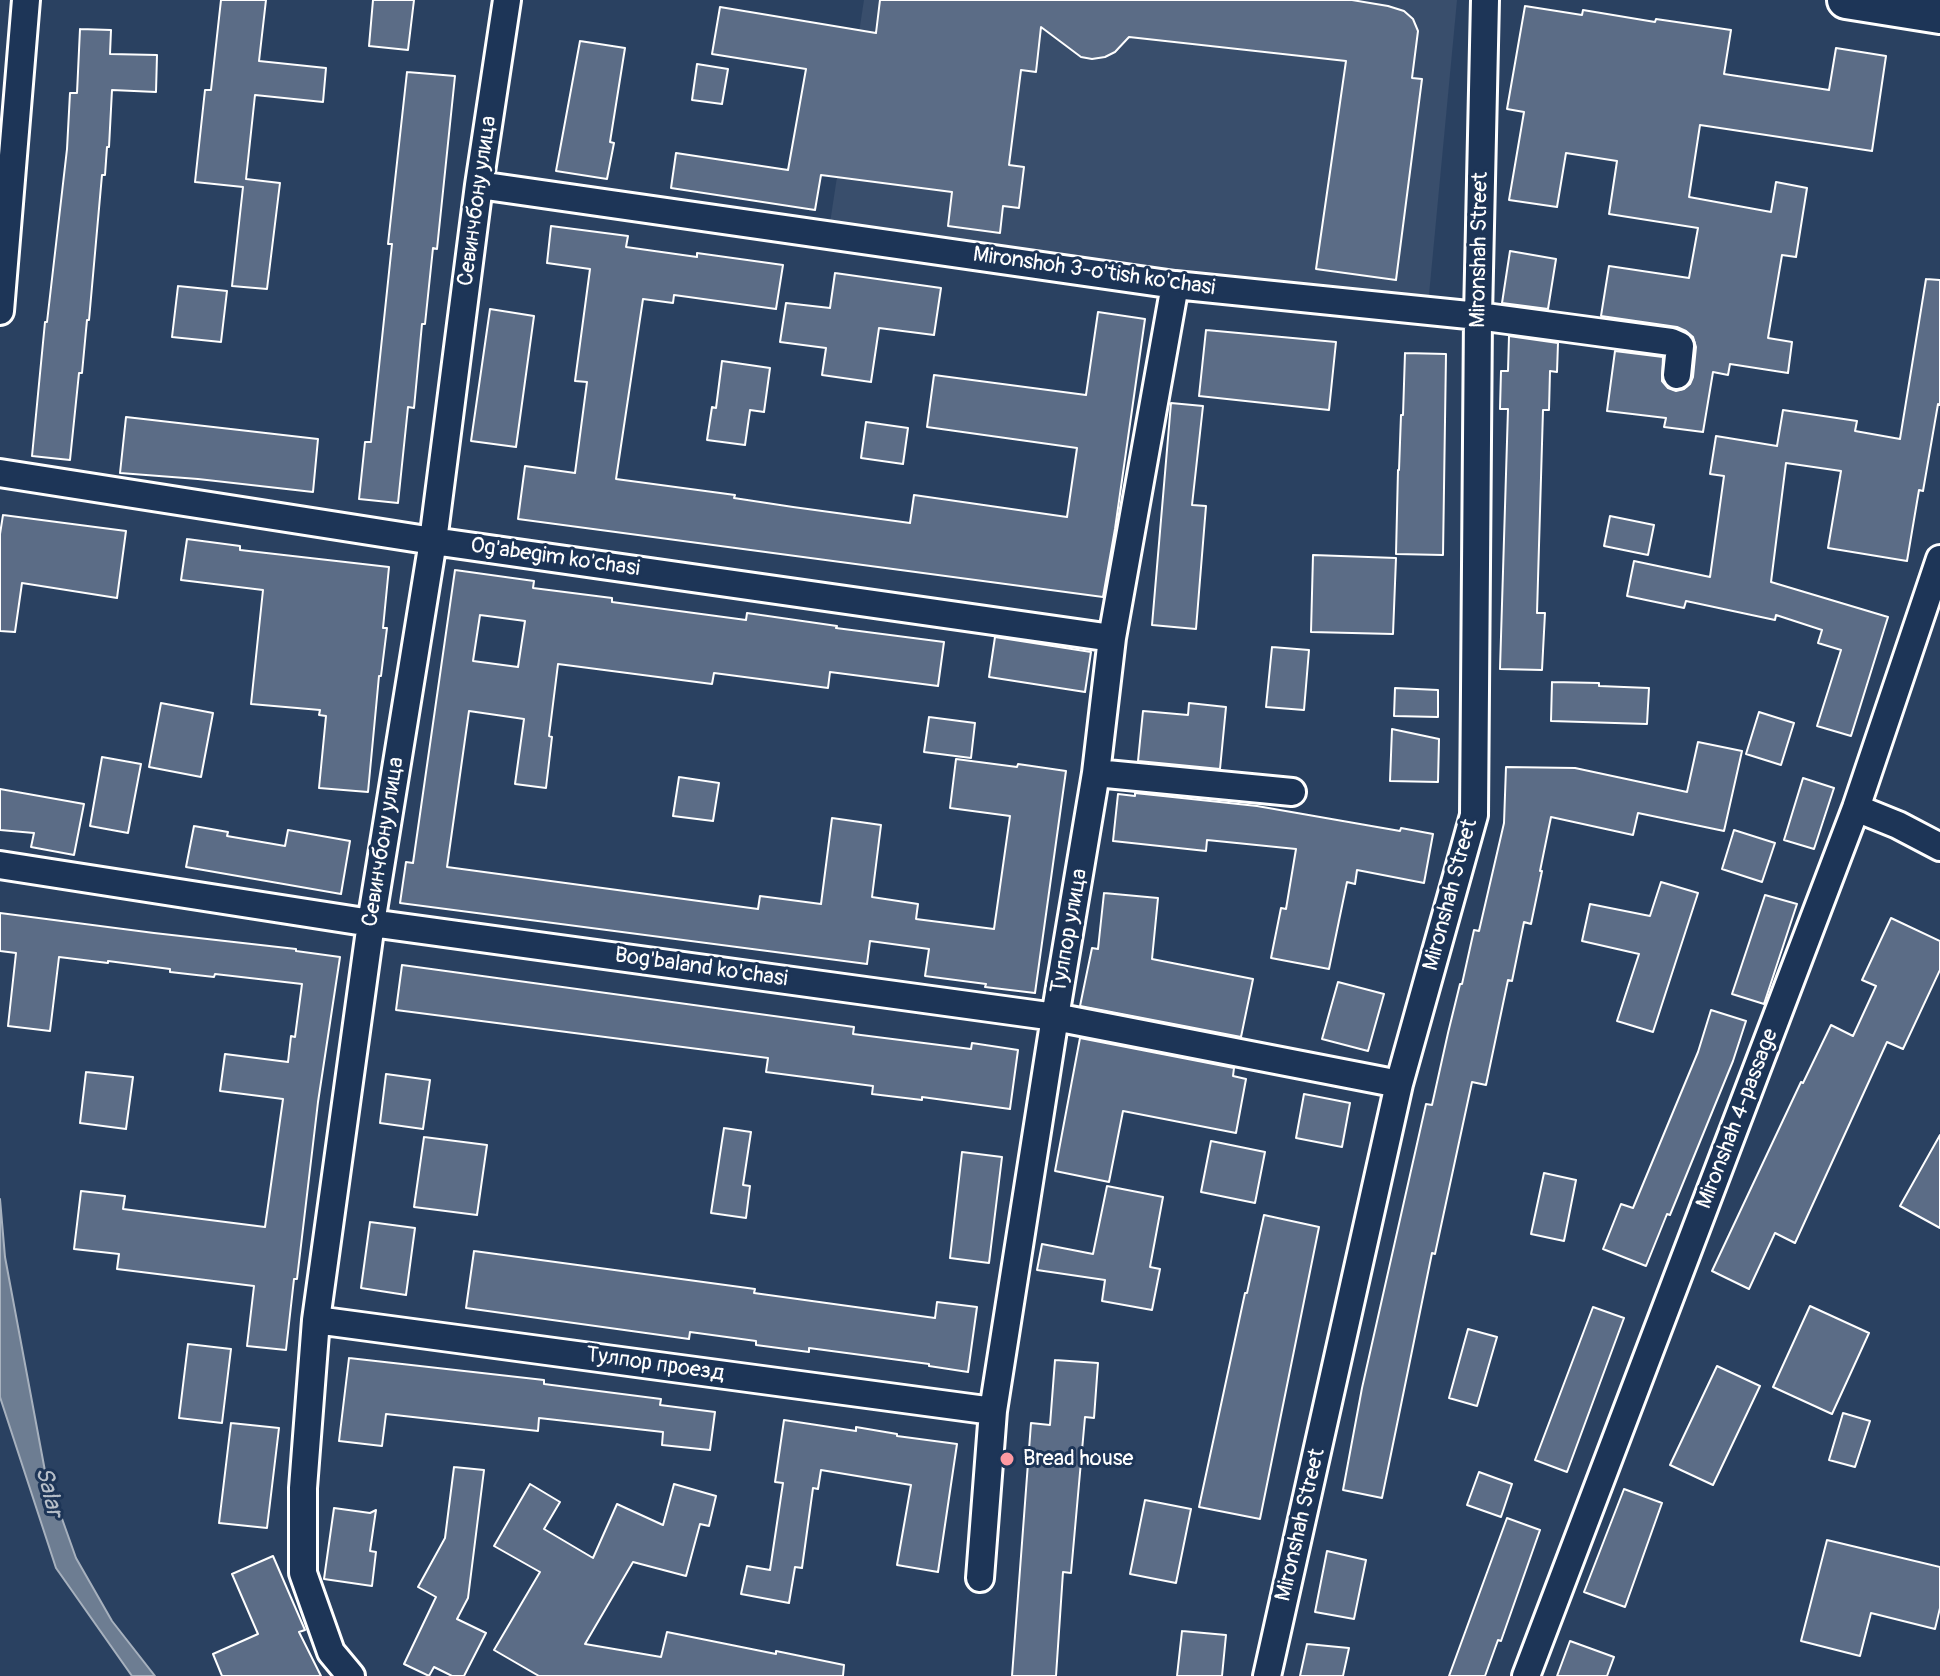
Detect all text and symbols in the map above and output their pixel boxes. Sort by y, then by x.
street label: Севинчбону улица [453,114,503,288]
street label: Mironshah Street [1465,172,1495,328]
street label: Mironshoh 3-o'tish ko'chasi [971,242,1217,302]
street label: Og'abegim ko'chasi [469,533,641,583]
street label: Севинчбону улица [358,755,410,929]
street label: Mironshah Street [1418,816,1484,974]
street label: Тулпор улица [1046,867,1094,995]
street label: Bog'baland ko'chasi [613,943,789,993]
street label: Mironshah 4-passage [1691,1025,1785,1213]
street label: Тулпор проезд [584,1342,726,1388]
place label: Bread house [1023,1446,1133,1472]
street label: Mironshah Street [1271,1446,1331,1604]
marker: Bread house [998,1450,1016,1468]
water label: Salar [28,1464,68,1520]

